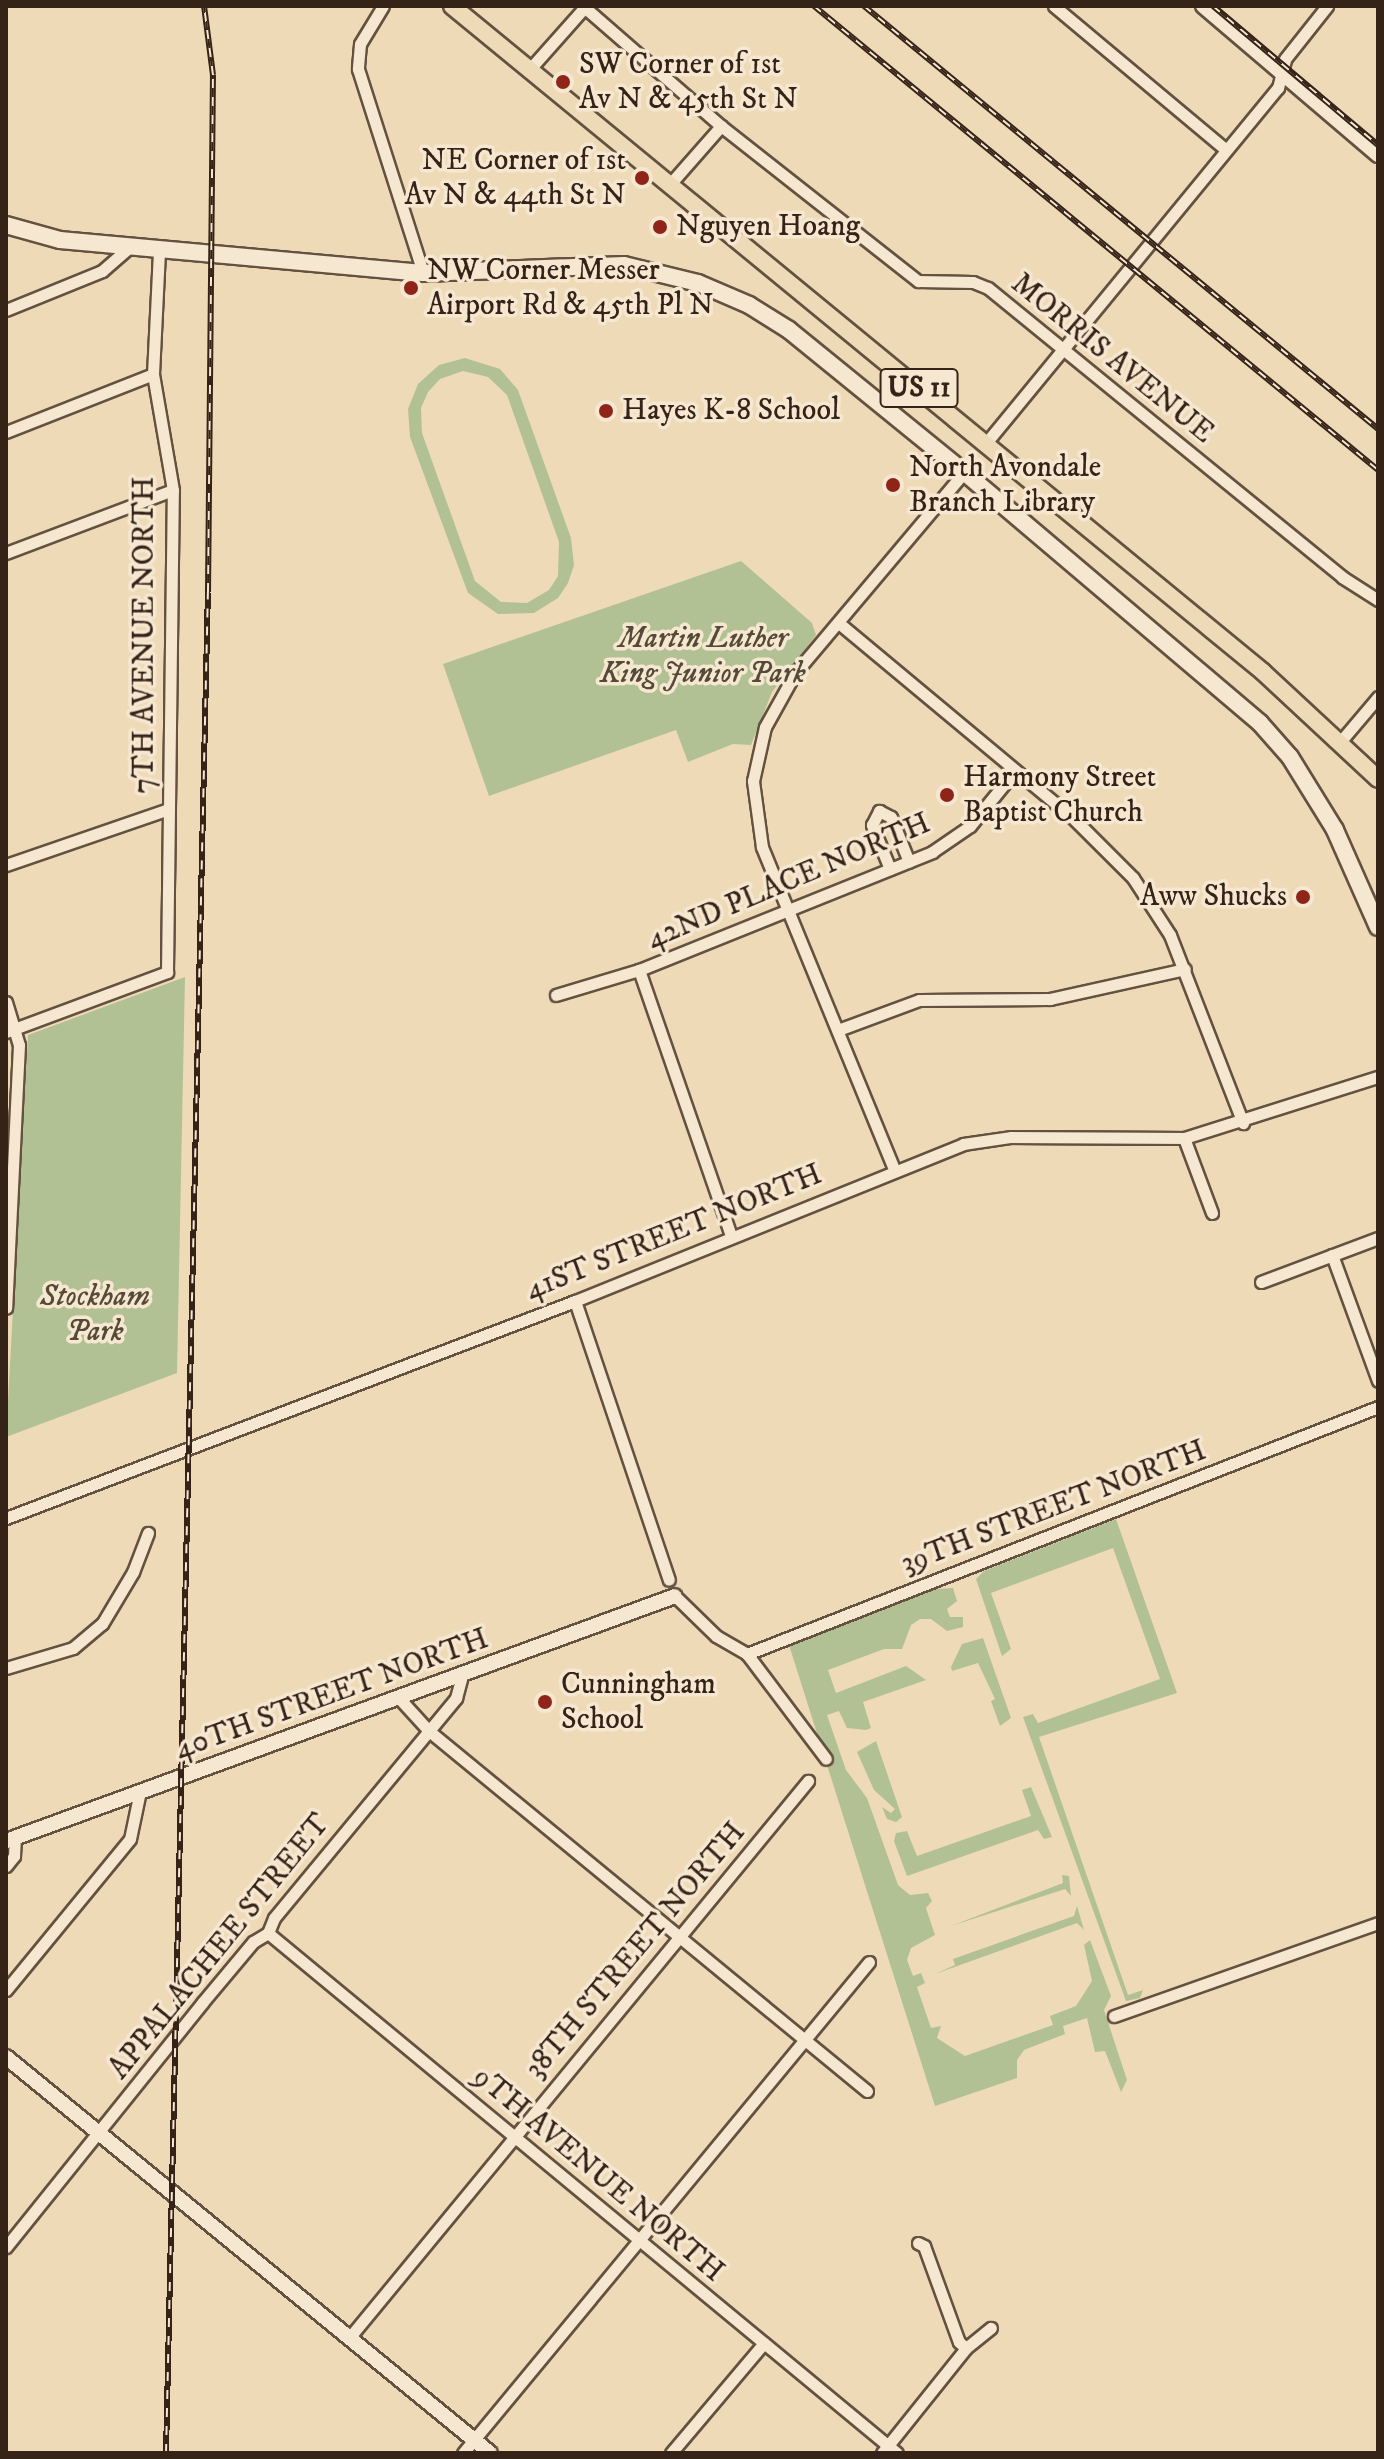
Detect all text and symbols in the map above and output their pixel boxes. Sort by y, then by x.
place label: SW Corner of 1st Av N & 45th St N [579,47,798,118]
marker: SW Corner of 1st Av N & 45th St N [554,73,572,91]
place label: NE Corner of 1st Av N & 44th St N [405,143,626,214]
marker: NE Corner of 1st Av N & 44th St N [633,169,651,187]
place label: Nguyen Hoang [676,209,860,245]
marker: Nguyen Hoang [651,218,669,236]
place label: NW Corner Messer Airport Rd & 45th Pl N [427,253,714,324]
street label: MORRIS AVENUE [1003,266,1221,452]
marker: NW Corner Messer Airport Rd & 45th Pl N [402,279,420,297]
road number: US 11 [879,364,959,412]
place label: Hayes K-8 School [622,393,840,429]
marker: Hayes K-8 School [597,402,615,420]
place label: North Avondale Branch Library [909,450,1101,520]
street label: 7TH AVENUE NORTH [127,476,163,794]
marker: North Avondale Branch Library [884,476,902,494]
park label: Martin Luther King Junior Park [600,621,806,692]
place label: Harmony Street Baptist Church [963,760,1156,830]
marker: Harmony Street Baptist Church [938,786,956,804]
street label: 42ND PLACE NORTH [642,806,936,958]
place label: Aww Shucks [1140,879,1287,915]
marker: Aww Shucks [1294,888,1312,906]
street label: 41ST STREET NORTH [521,1157,827,1309]
park label: Stockham Park [40,1279,150,1350]
street label: 39TH STREET NORTH [896,1433,1212,1583]
street label: 40TH STREET NORTH [170,1621,494,1769]
place label: Cunningham School [561,1667,716,1738]
marker: Cunningham School [536,1693,554,1711]
street label: APPALACHEE STREET [102,1807,338,2087]
street label: 38TH STREET NORTH [518,1815,754,2087]
street label: 9TH AVENUE NORTH [465,2060,731,2290]

